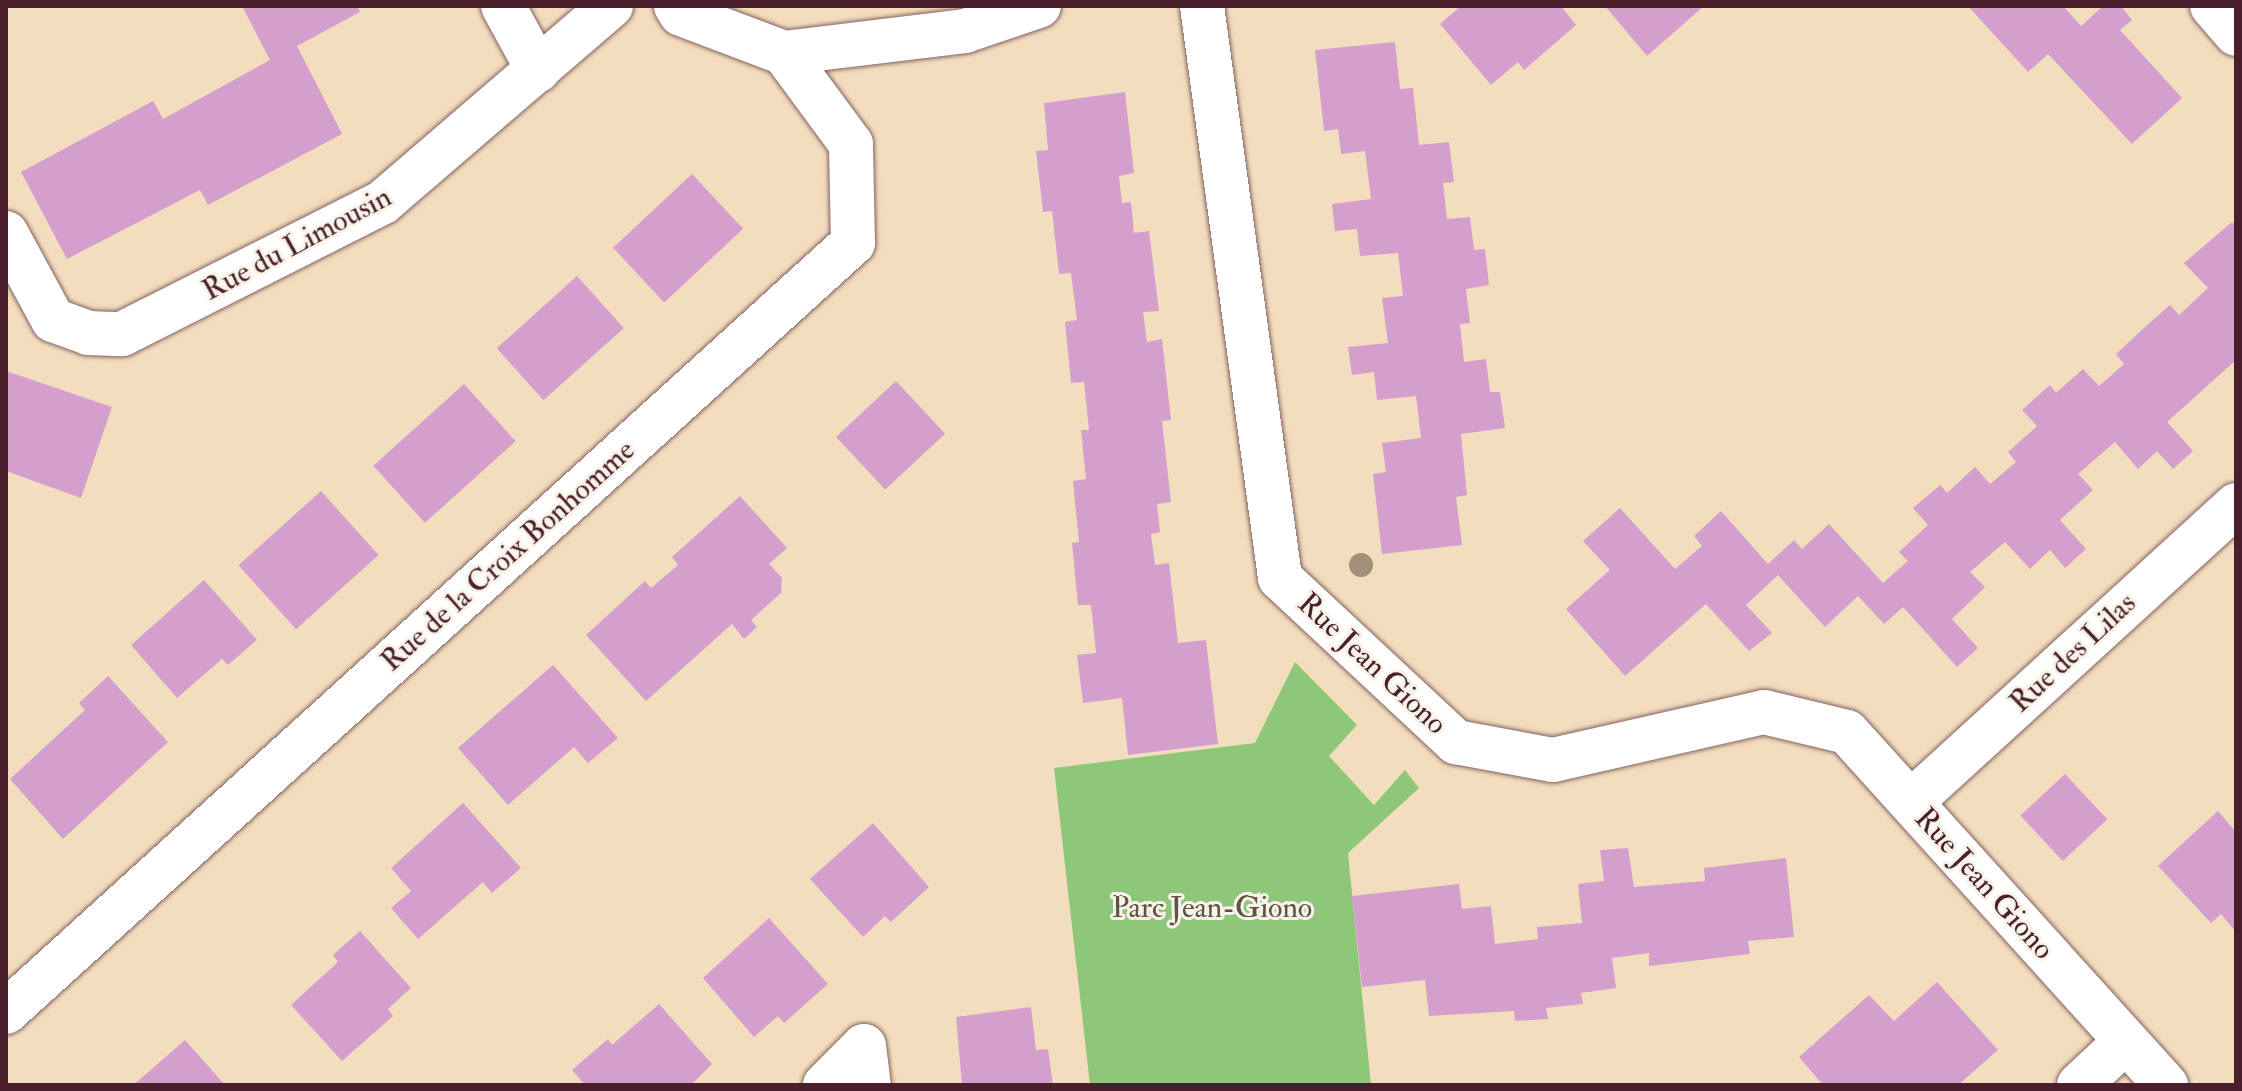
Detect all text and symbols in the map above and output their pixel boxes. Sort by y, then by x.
street label: Rue du Limousin [196,179,398,309]
street label: Rue de la Croix Bonhomme [374,433,642,679]
street label: Rue des Lilas [2002,585,2144,721]
street label: Rue Jean Giono [1290,586,1454,742]
street label: Rue Jean Giono [1907,801,2061,967]
park label: Parc Jean-Giono [1112,890,1312,926]

